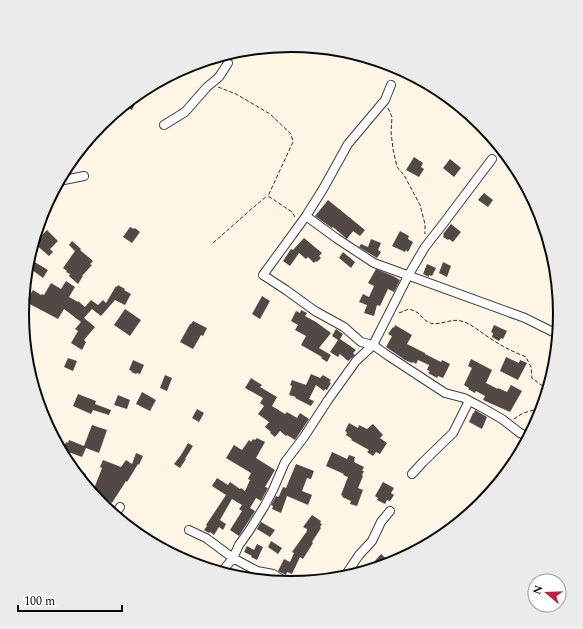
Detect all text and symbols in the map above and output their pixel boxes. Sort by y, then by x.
north arrow [527,573,567,613]
text: N [529,583,548,597]
scale bar [18,587,122,613]
text: 100 m [24,592,55,611]

